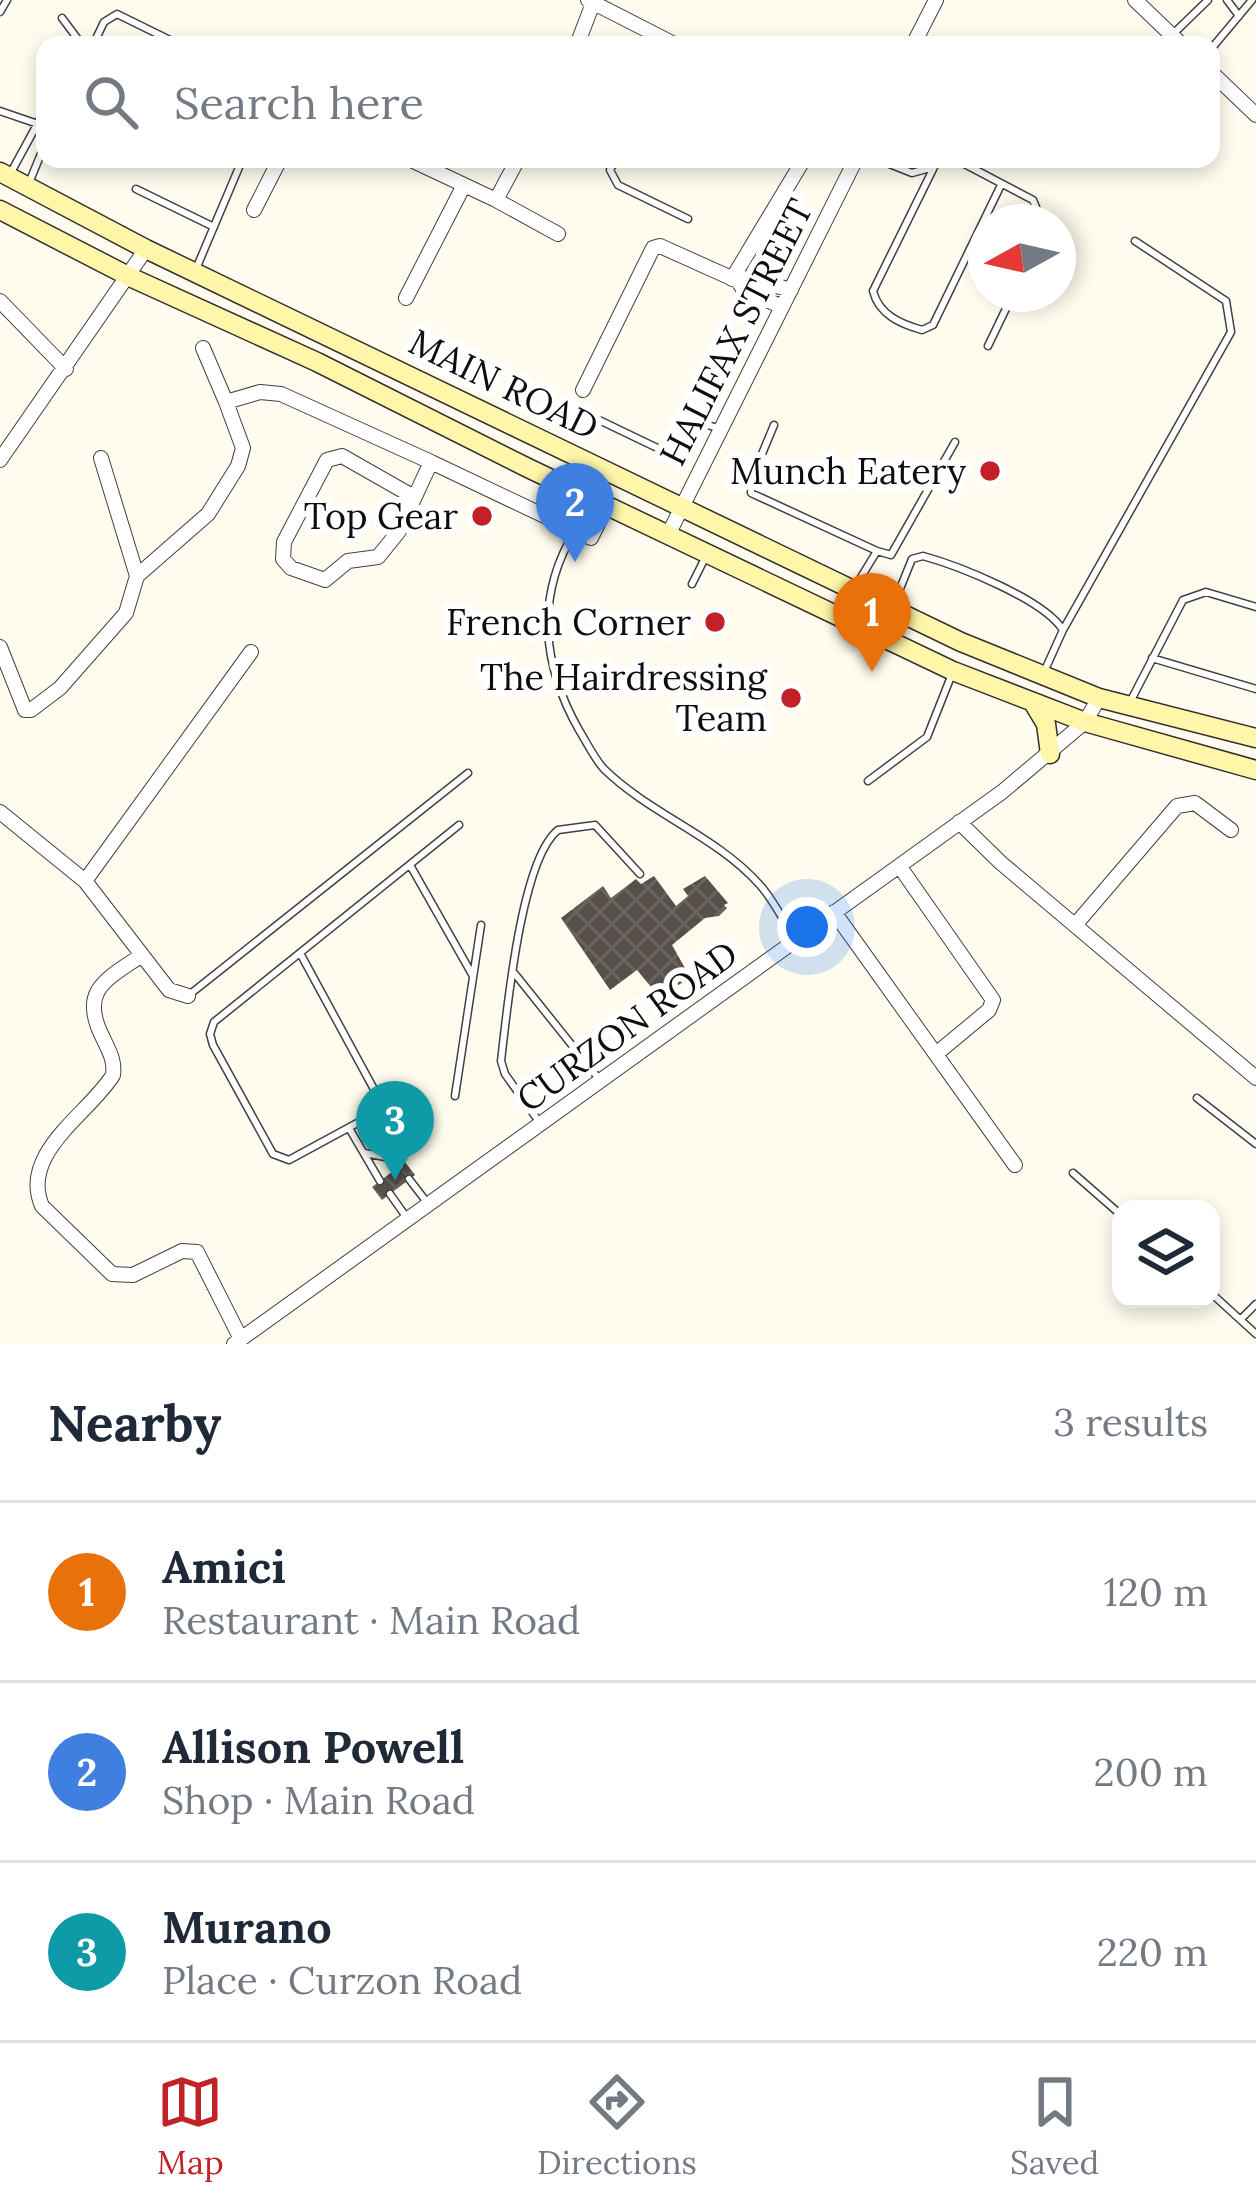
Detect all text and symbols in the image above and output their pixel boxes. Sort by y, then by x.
search box [36,36,1220,168]
icon: search [78,69,144,135]
text: Search here [174,74,424,131]
street label: HALIFAX STREET [649,191,823,473]
north arrow [968,204,1076,312]
street label: MAIN ROAD [402,318,606,450]
place label: Munch Eatery [730,448,966,494]
marker: Munch Eatery [977,458,1003,484]
pin: 2 [536,463,614,562]
place label: Top Gear [304,493,458,539]
marker: Top Gear [469,503,495,529]
pin: 1 [833,573,911,672]
place label: French Corner [446,599,691,645]
marker: French Corner [702,609,728,635]
place label: The Hairdressing Team [480,654,768,741]
marker: The Hairdressing Team [778,685,804,711]
your location [777,897,837,957]
street label: CURZON ROAD [508,930,746,1122]
pin: 3 [356,1081,434,1180]
map controls [1112,1200,1220,1308]
button: layers [1112,1200,1220,1308]
text: Nearby [48,1390,221,1455]
text: 3 results [1053,1397,1208,1447]
text: Amici [162,1538,286,1595]
text: 1 [79,1567,95,1617]
text: 120 m [1104,1567,1208,1617]
text: Restaurant · Main Road [162,1595,580,1645]
text: Allison Powell [162,1718,464,1775]
text: 2 [77,1747,97,1797]
text: 200 m [1093,1747,1208,1797]
text: Shop · Main Road [162,1775,475,1825]
text: Murano [162,1898,332,1955]
text: 3 [76,1927,98,1977]
text: 220 m [1097,1927,1208,1977]
text: Place · Curzon Road [162,1955,522,2005]
tab: Map [157,2069,224,2183]
tab: Directions [537,2069,697,2183]
tab: Saved [1010,2069,1099,2183]

